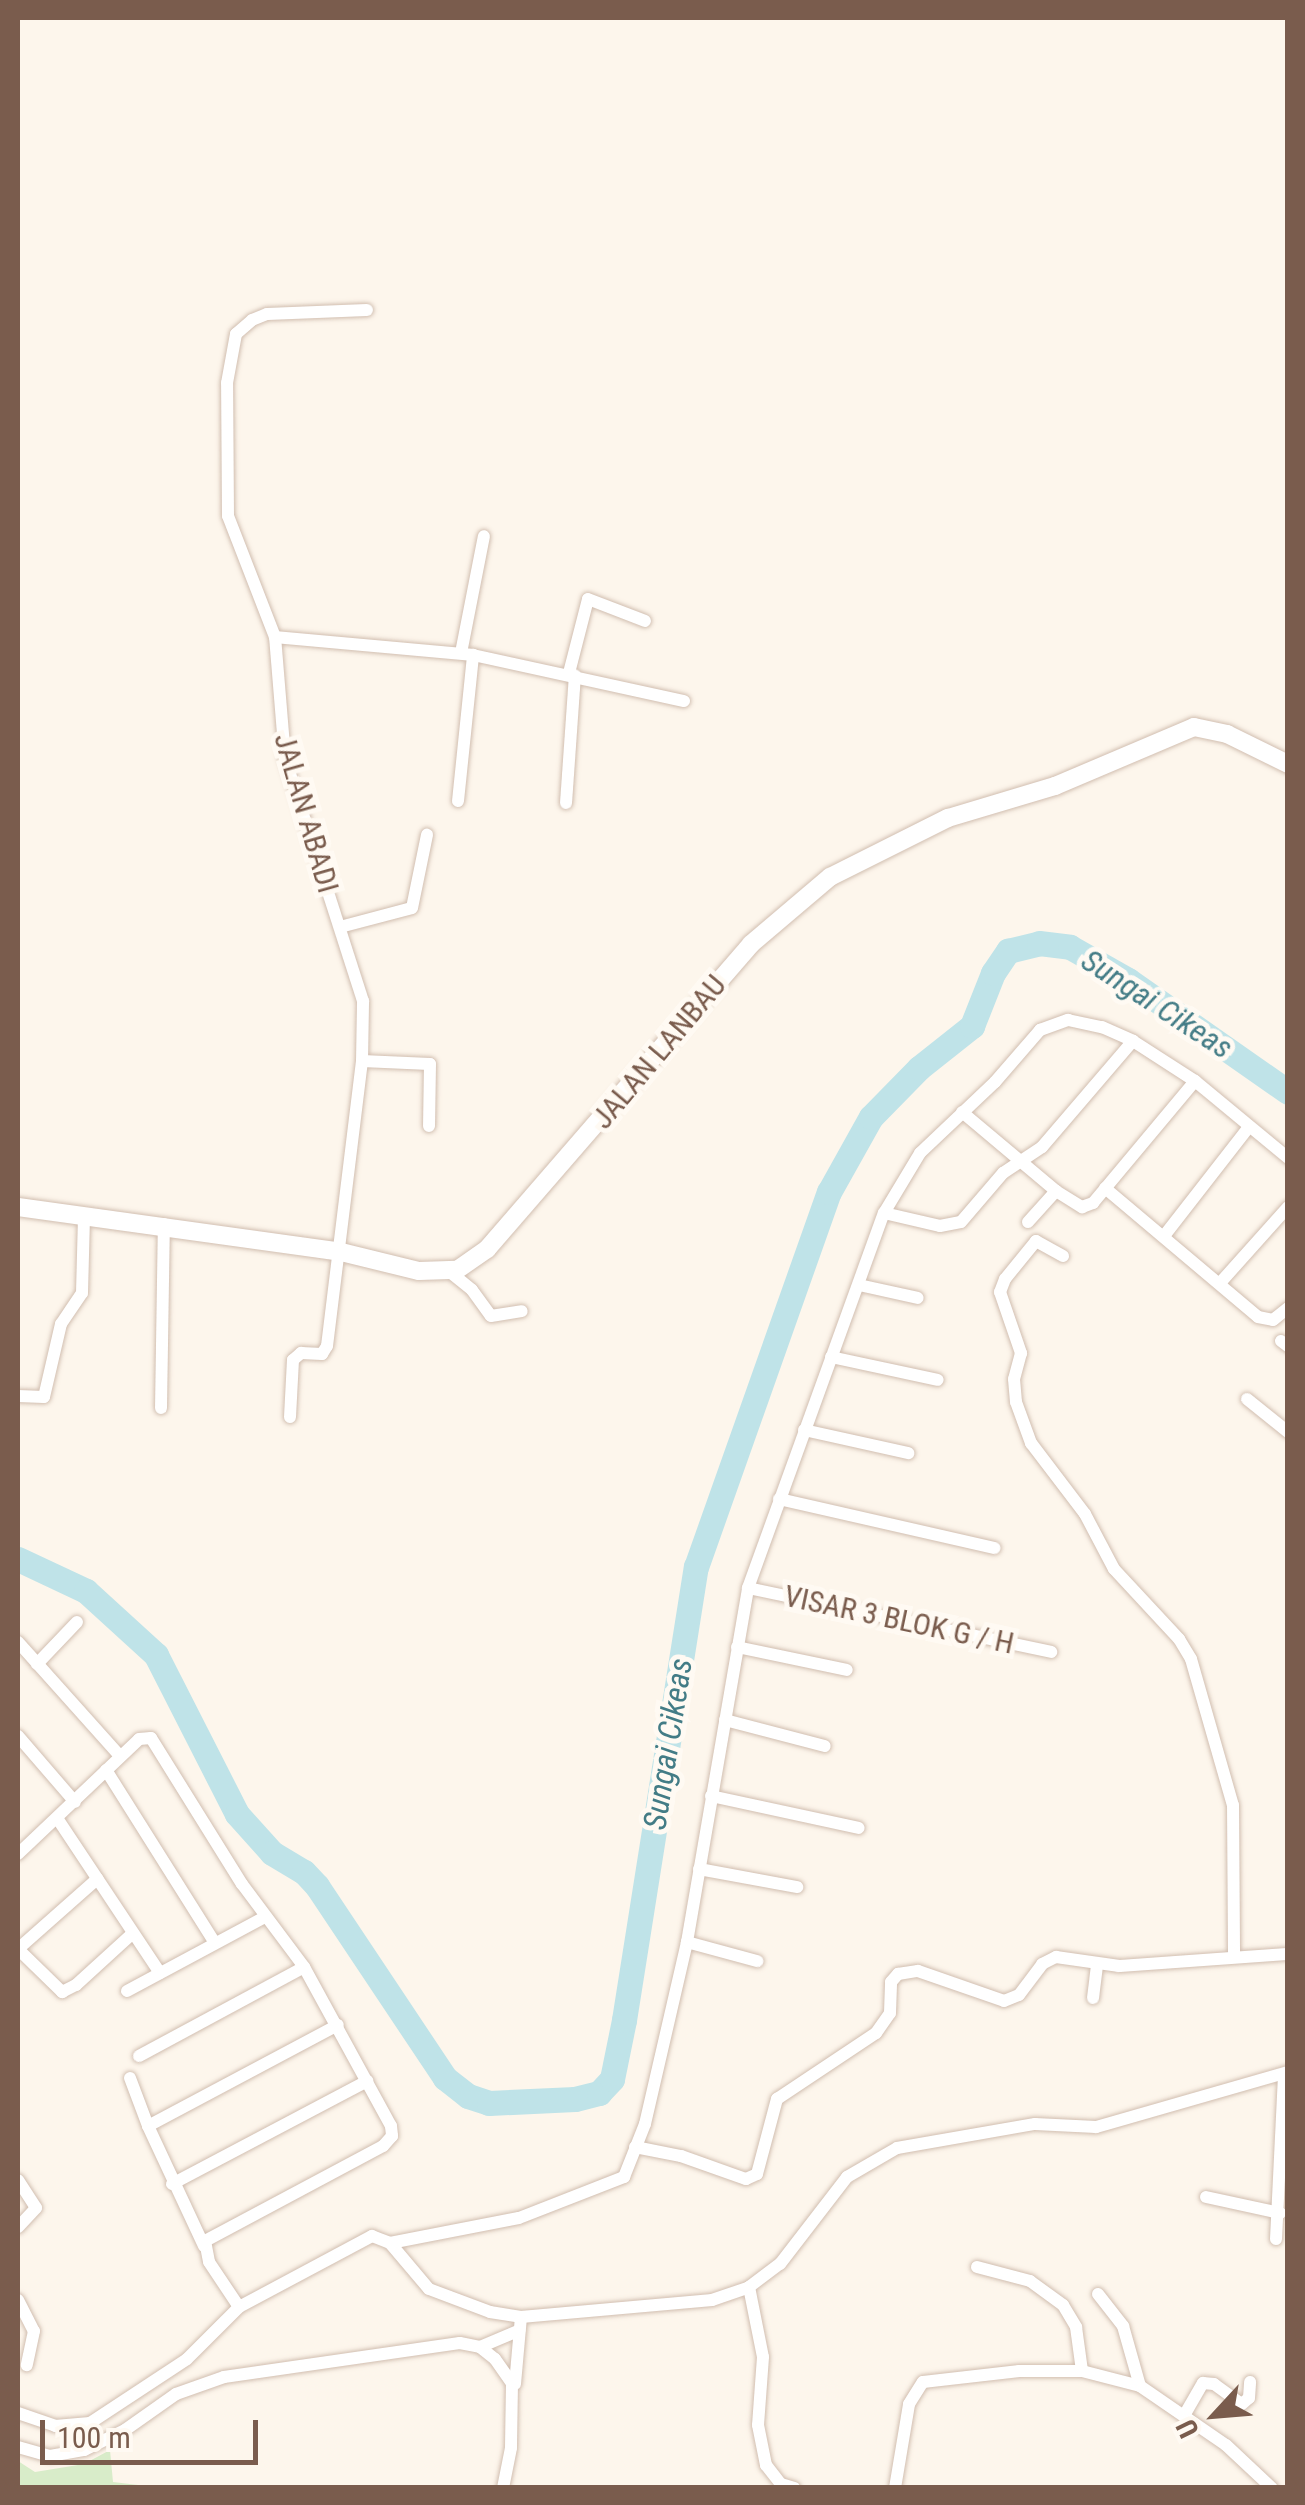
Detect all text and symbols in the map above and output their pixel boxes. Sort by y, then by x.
street label: JALAN ABADI [266,729,346,897]
water label: Sungai Cikeas [1074,941,1240,1067]
street label: JALAN LANBAU [584,968,734,1136]
street label: VISAR 3 BLOK G / H [781,1578,1017,1662]
water label: Sungai Cikeas [636,1656,700,1832]
north arrow [1165,2365,1265,2465]
scale bar [45,2400,262,2462]
text: U [1169,2414,1206,2443]
text: 100 m [57,2420,131,2455]

